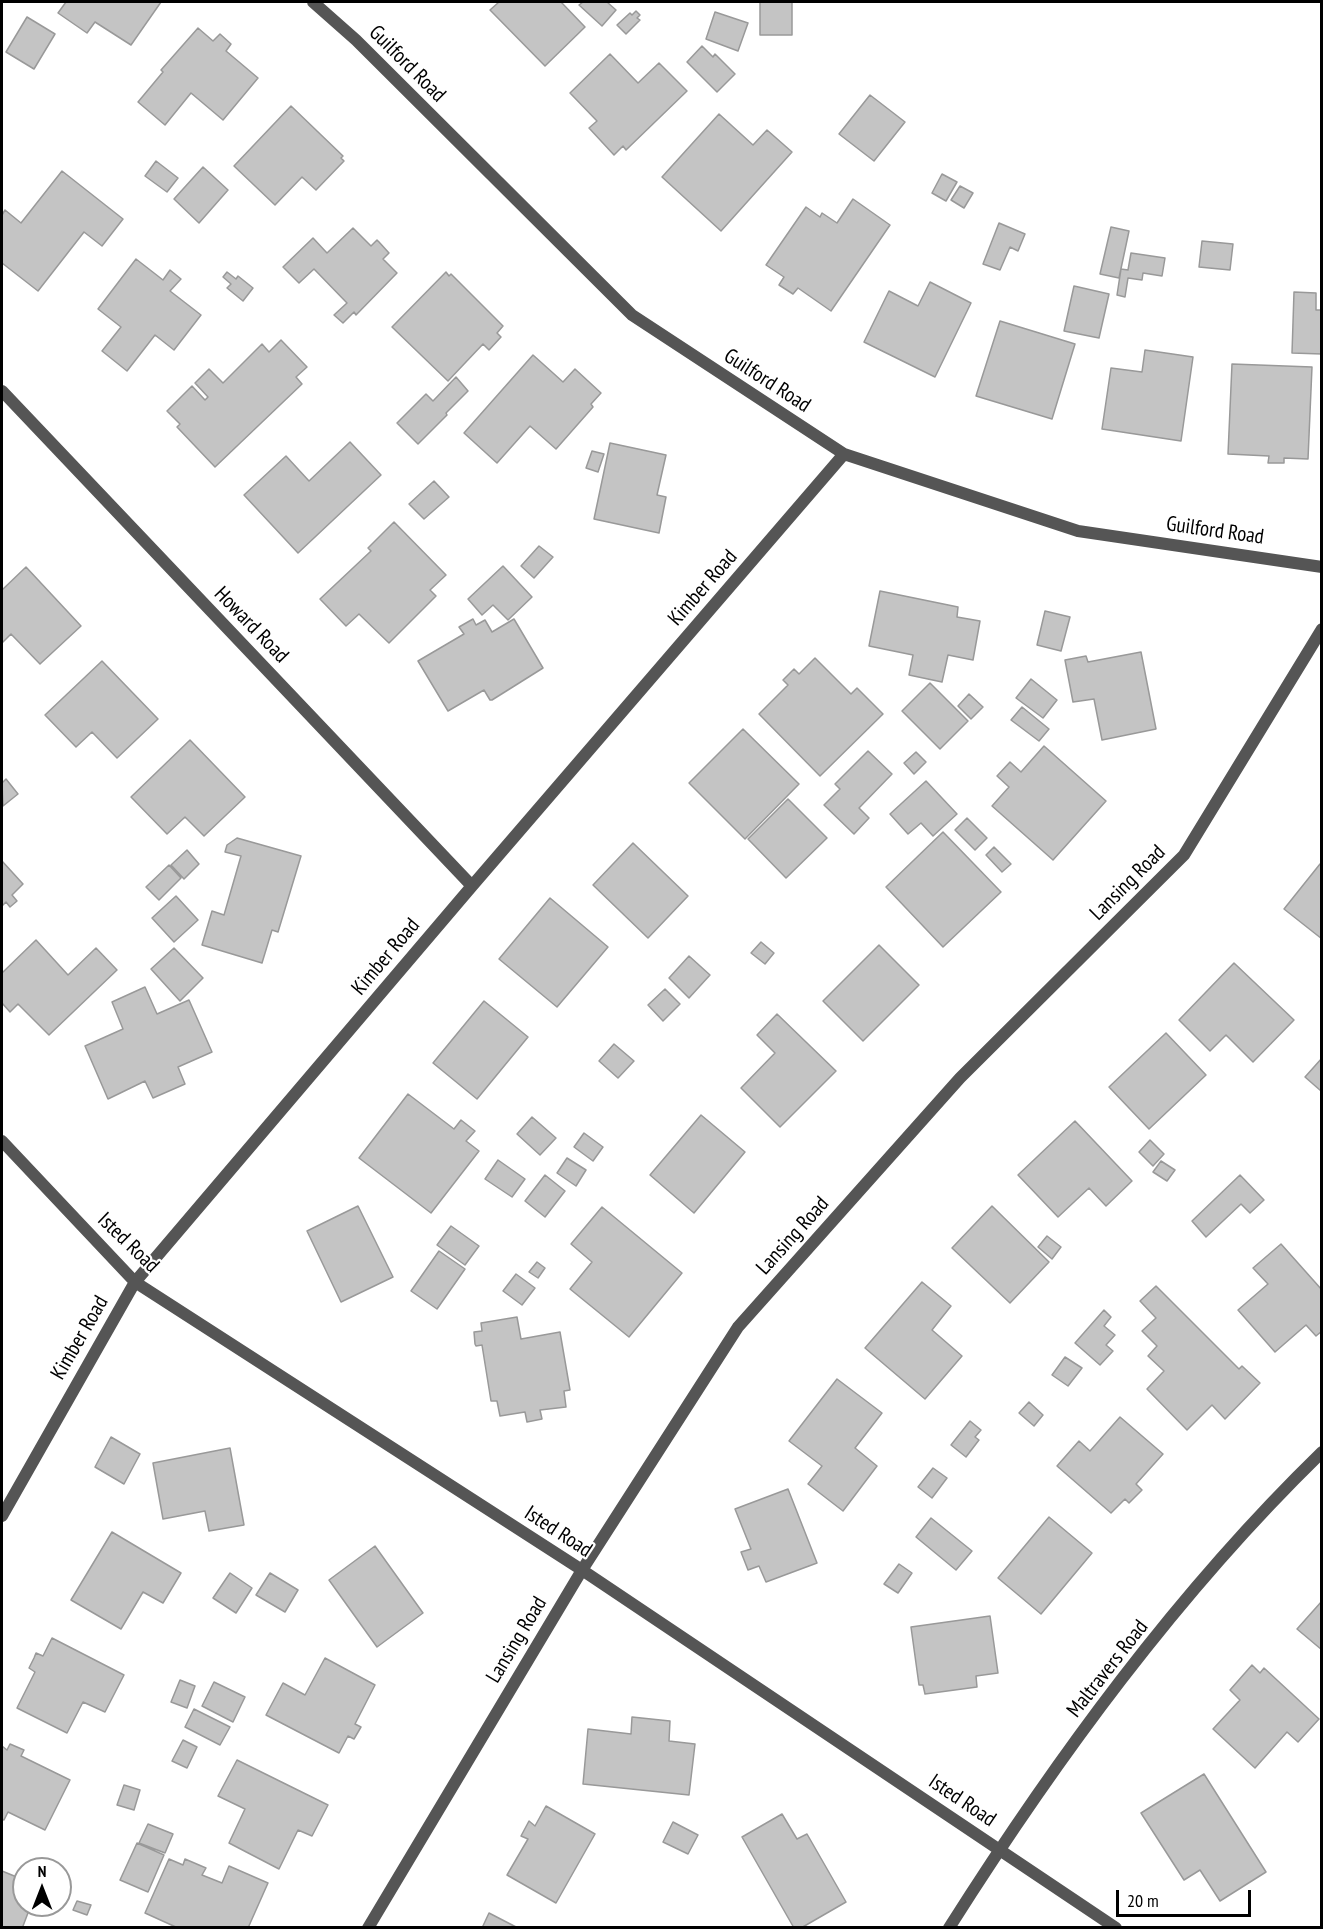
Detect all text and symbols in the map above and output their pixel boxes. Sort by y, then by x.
street label: Guilford Road [363,20,451,108]
street label: Guilford Road [719,344,815,418]
street label: Guilford Road [1165,512,1265,550]
street label: Kimber Road [663,545,743,631]
street label: Howard Road [209,582,293,668]
street label: Lansing Road [1085,840,1171,926]
street label: Kimber Road [347,914,425,1000]
street label: Lansing Road [751,1192,835,1280]
street label: Isted Road [92,1208,164,1278]
street label: Kimber Road [46,1292,114,1384]
street label: Isted Road [519,1501,597,1563]
street label: Lansing Road [481,1592,553,1688]
street label: Maltravers Road [1062,1615,1154,1723]
street label: Isted Road [924,1769,1000,1833]
north arrow [12,1857,72,1917]
text: N [38,1861,46,1881]
scale bar [1119,1878,1254,1916]
text: 20 m [1127,1889,1159,1912]

